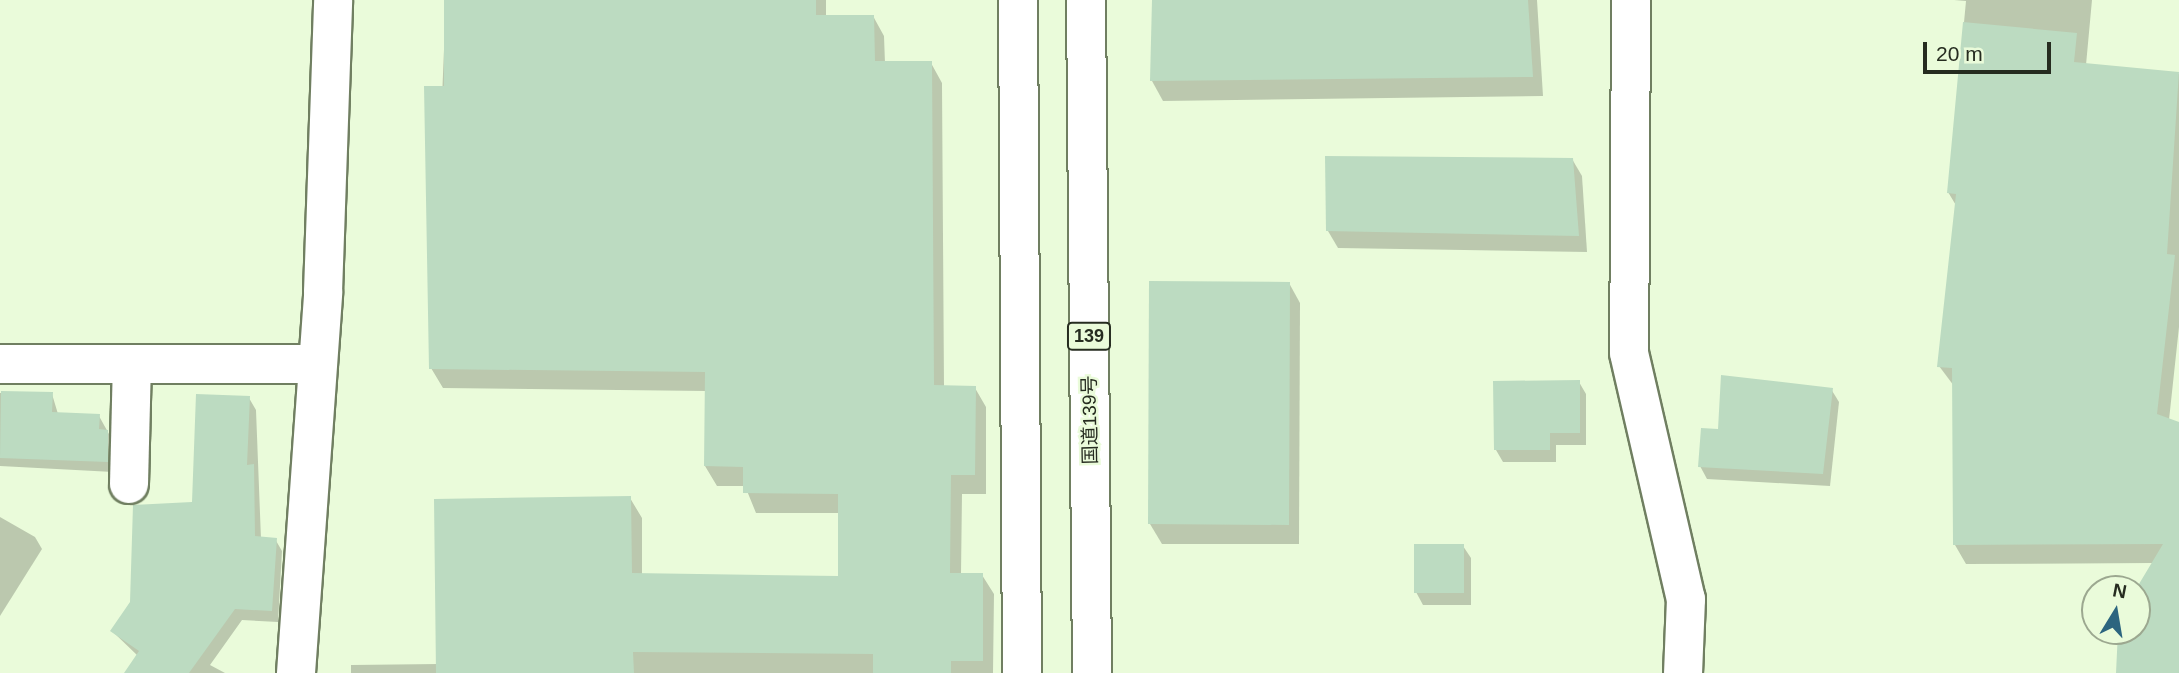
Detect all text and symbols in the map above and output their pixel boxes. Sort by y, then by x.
scale bar [1927,28,2055,72]
text: 20 m [1936,42,1983,65]
road number: 139 [1066,322,1112,350]
street label: 国道139号 [1078,375,1102,465]
north arrow [2081,575,2151,645]
text: N [2111,579,2128,602]

